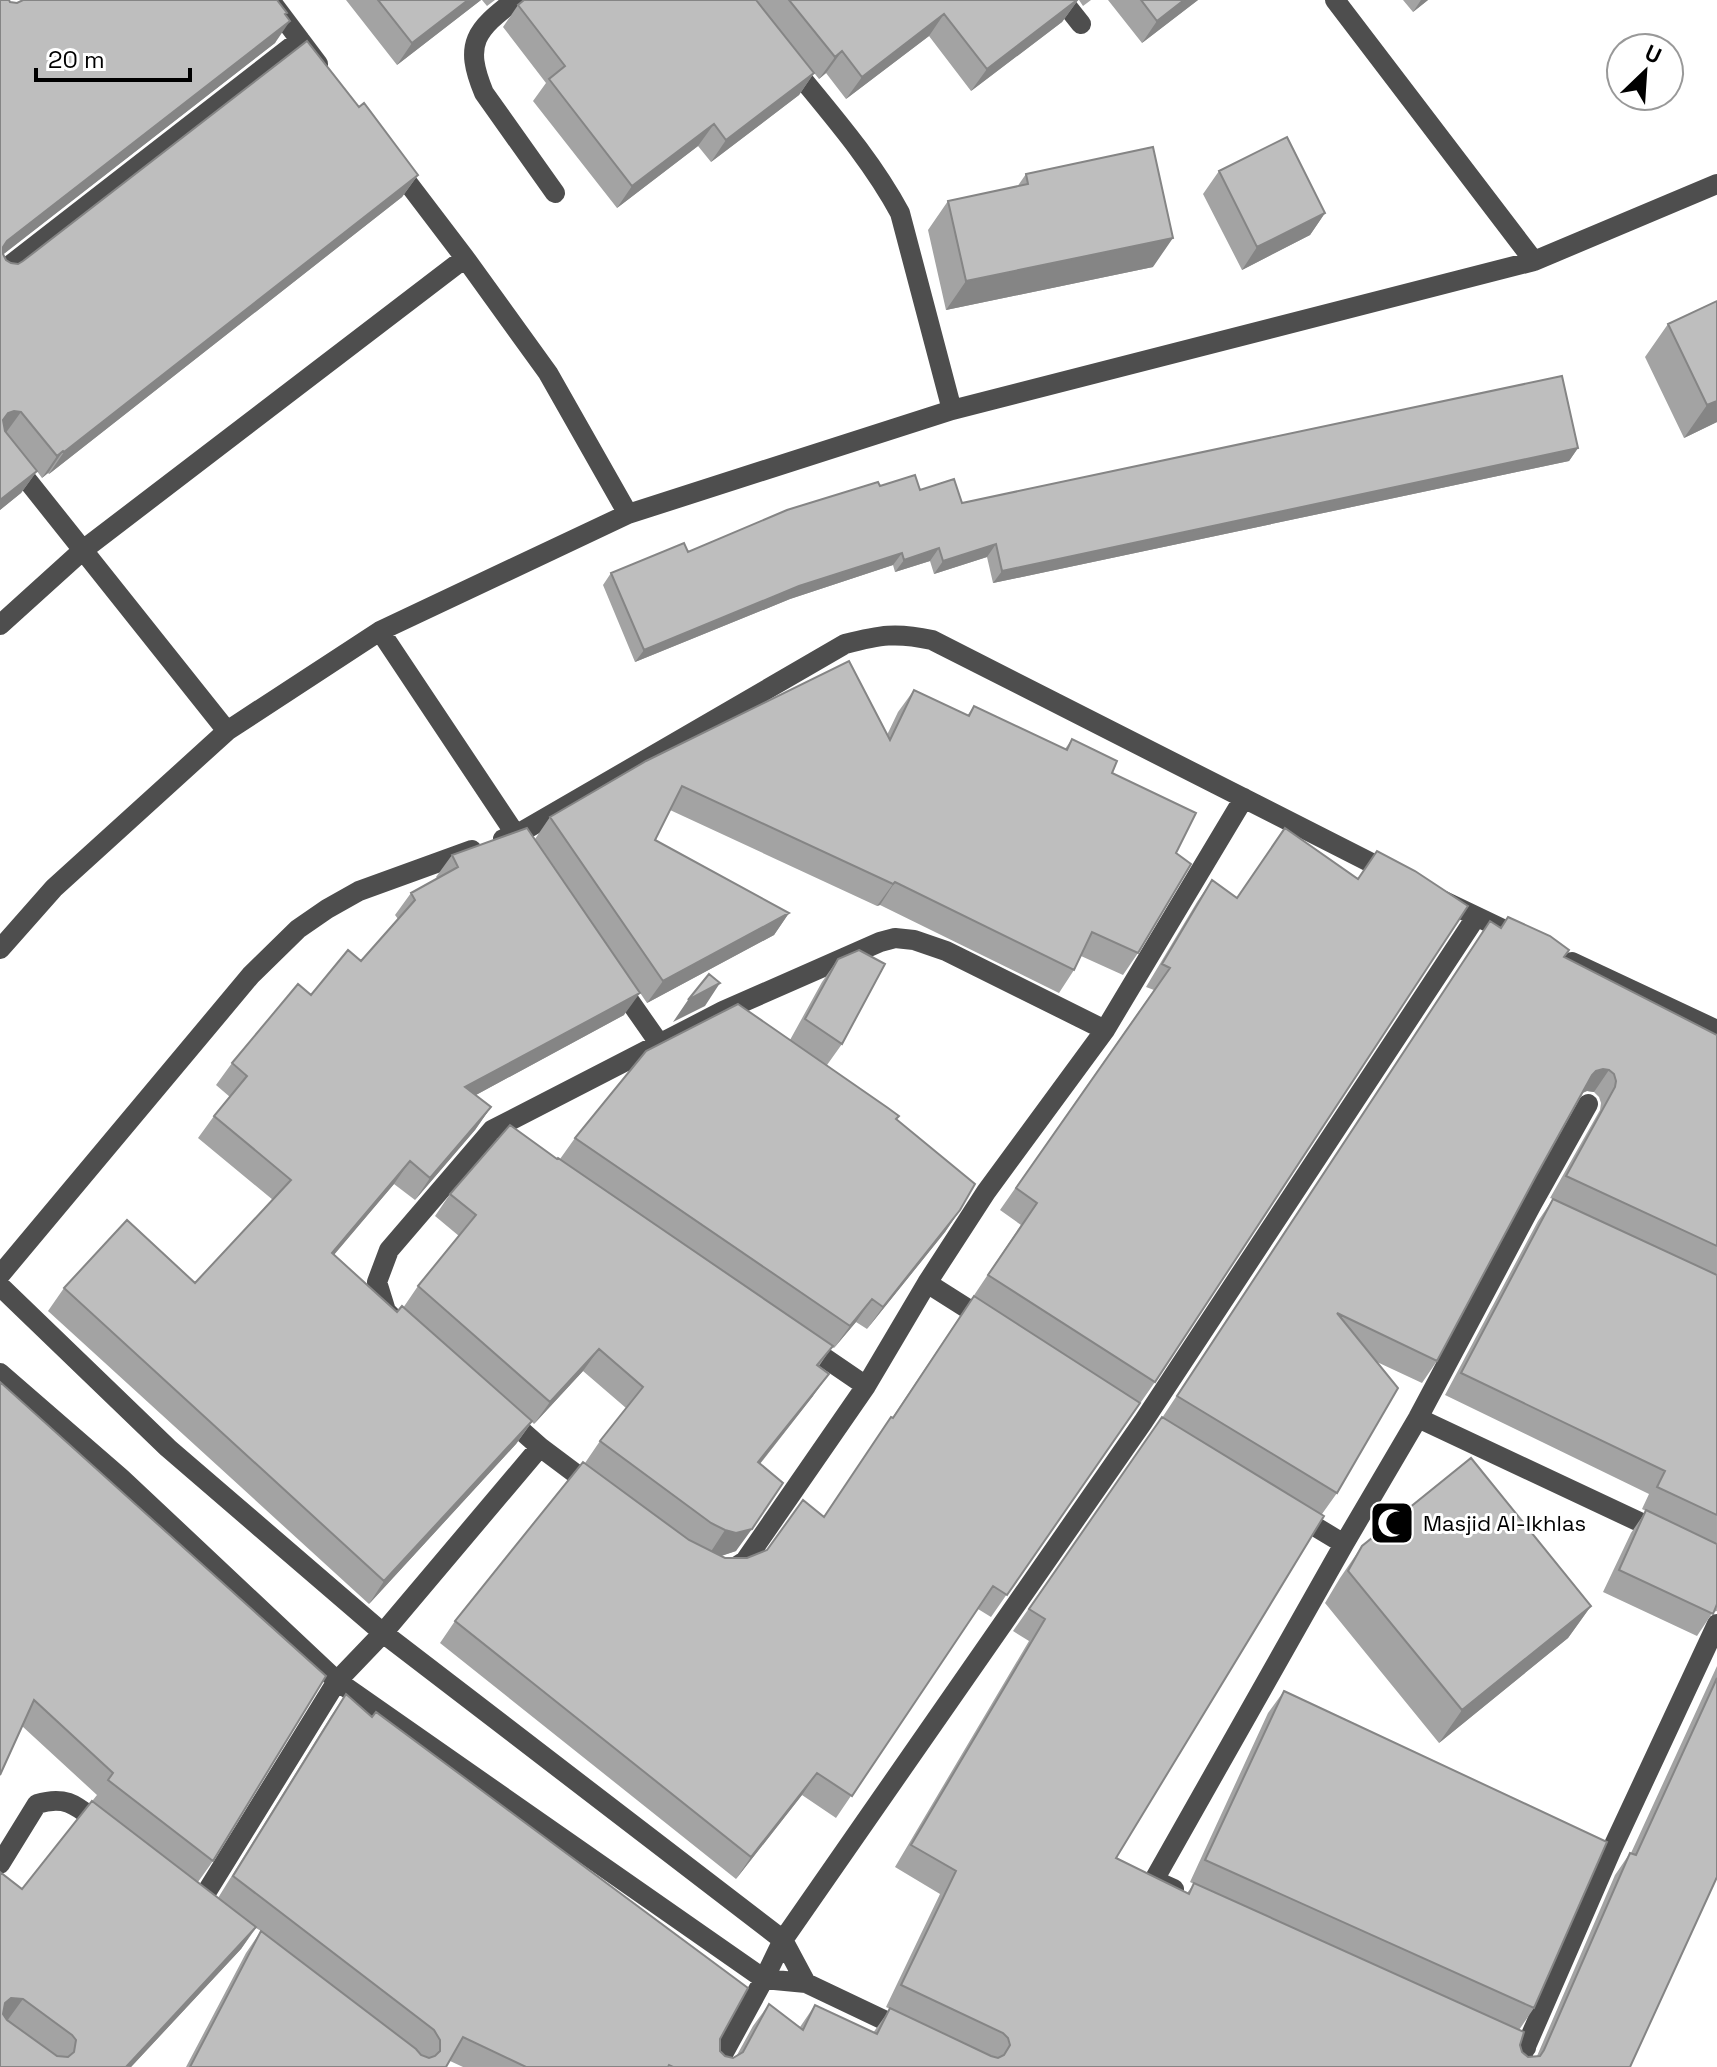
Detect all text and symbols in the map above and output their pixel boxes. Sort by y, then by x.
scale bar [36,32,190,82]
north arrow [1605,32,1685,112]
text: U [1641,38,1666,70]
text: 20 m [48,44,105,75]
mosque icon: Masjid Al-Ikhlas [1368,1499,1416,1547]
place label: Masjid Al-Ikhlas [1423,1509,1586,1537]

